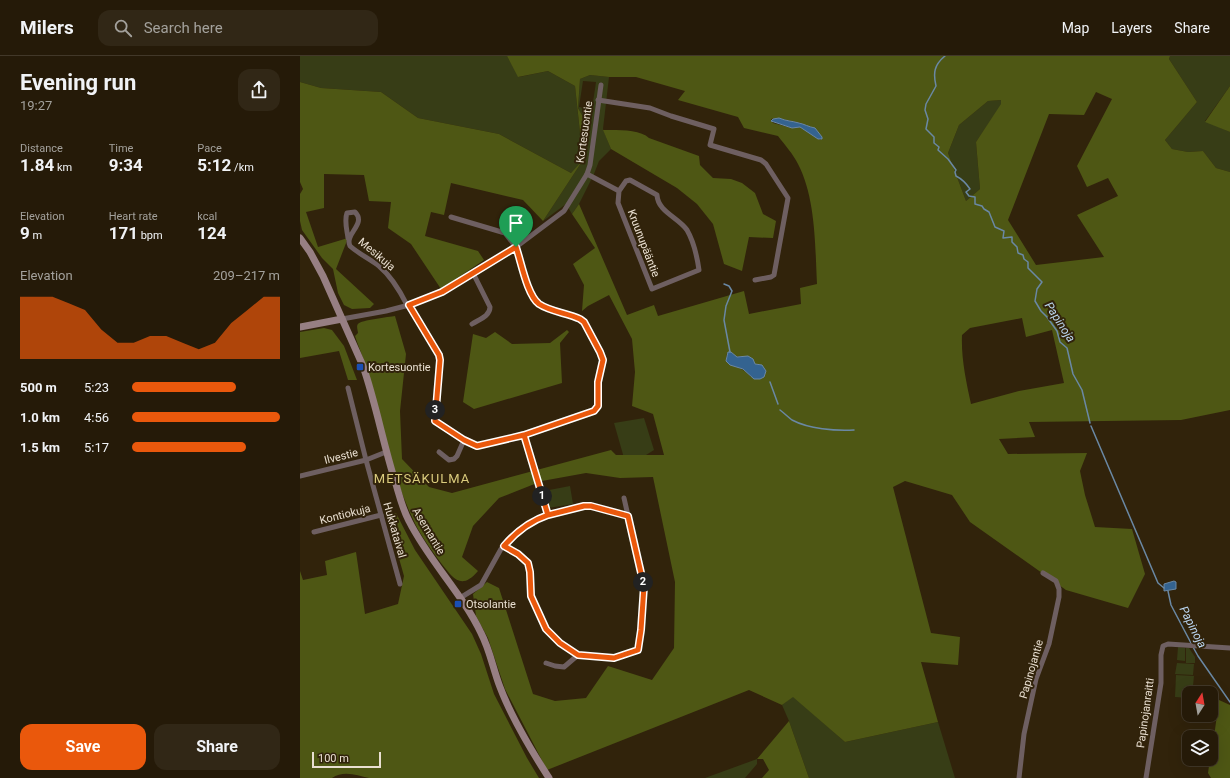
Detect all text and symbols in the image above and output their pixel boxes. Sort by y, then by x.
search box [98,10,378,46]
text: Milers [20,16,74,39]
icon: search [112,17,134,39]
text: Search here [144,19,223,37]
text: Map [1062,20,1089,36]
text: Layers [1111,20,1152,36]
text: Share [1174,20,1210,36]
button: share [238,69,280,111]
text: Evening run [20,70,136,95]
text: 19:27 [20,98,52,113]
street label: Kortesuontie [574,100,595,164]
text: Distance [20,142,63,155]
text: Time [109,142,133,155]
text: Pace [197,142,222,155]
text: 1.84 [20,155,54,175]
text: 9:34 [109,155,143,175]
text: 5:12 [197,155,231,175]
text: km [54,161,72,174]
text: /km [231,161,254,174]
pin [499,206,533,247]
street label: Kruunupääntie [625,208,662,279]
text: Elevation [20,210,65,223]
text: Heart rate [109,210,158,223]
text: kcal [197,210,217,223]
icon: arrive [505,212,527,234]
text: 9 [20,223,30,243]
text: 171 [109,223,138,243]
text: 124 [197,223,227,243]
text: m [30,229,42,242]
text: bpm [138,229,163,242]
street label: Mesikuja [356,235,398,274]
text: Elevation [20,268,73,283]
text: 209–217 m [213,268,280,283]
water label: Papinoja [1042,299,1078,345]
place label: Kortesuontie [368,361,431,374]
marker: Kortesuontie [355,362,365,372]
text: 500 m [20,380,57,395]
text: 5:23 [84,380,109,395]
pin: 3 [425,400,445,420]
text: 3 [432,403,438,416]
text: 1.0 km [20,410,60,425]
text: 4:56 [84,410,109,425]
text: 1.5 km [20,440,60,455]
text: 5:17 [84,440,109,455]
street label: Ilvestie [323,446,360,467]
district label: METSÄKULMA [374,471,470,486]
pin: 1 [532,486,552,506]
text: 1 [539,489,545,502]
street label: Hukkataival [380,501,409,559]
street label: Kontiokuja [318,502,372,527]
street label: Asemantie [409,505,448,557]
pin: 2 [633,572,653,592]
text: 2 [640,575,646,588]
place label: Otsolantie [466,598,516,611]
marker: Otsolantie [453,599,463,609]
water label: Papinoja [1177,604,1209,650]
street label: Papinojantie [1017,638,1046,700]
street label: Papinojanraitti [1134,677,1157,749]
north arrow [1182,686,1218,722]
map controls [1182,686,1218,766]
button: Save [20,724,146,770]
button: Share [154,724,280,770]
button: layers [1182,730,1218,766]
scale bar [312,750,381,769]
text: 100 m [318,752,349,765]

